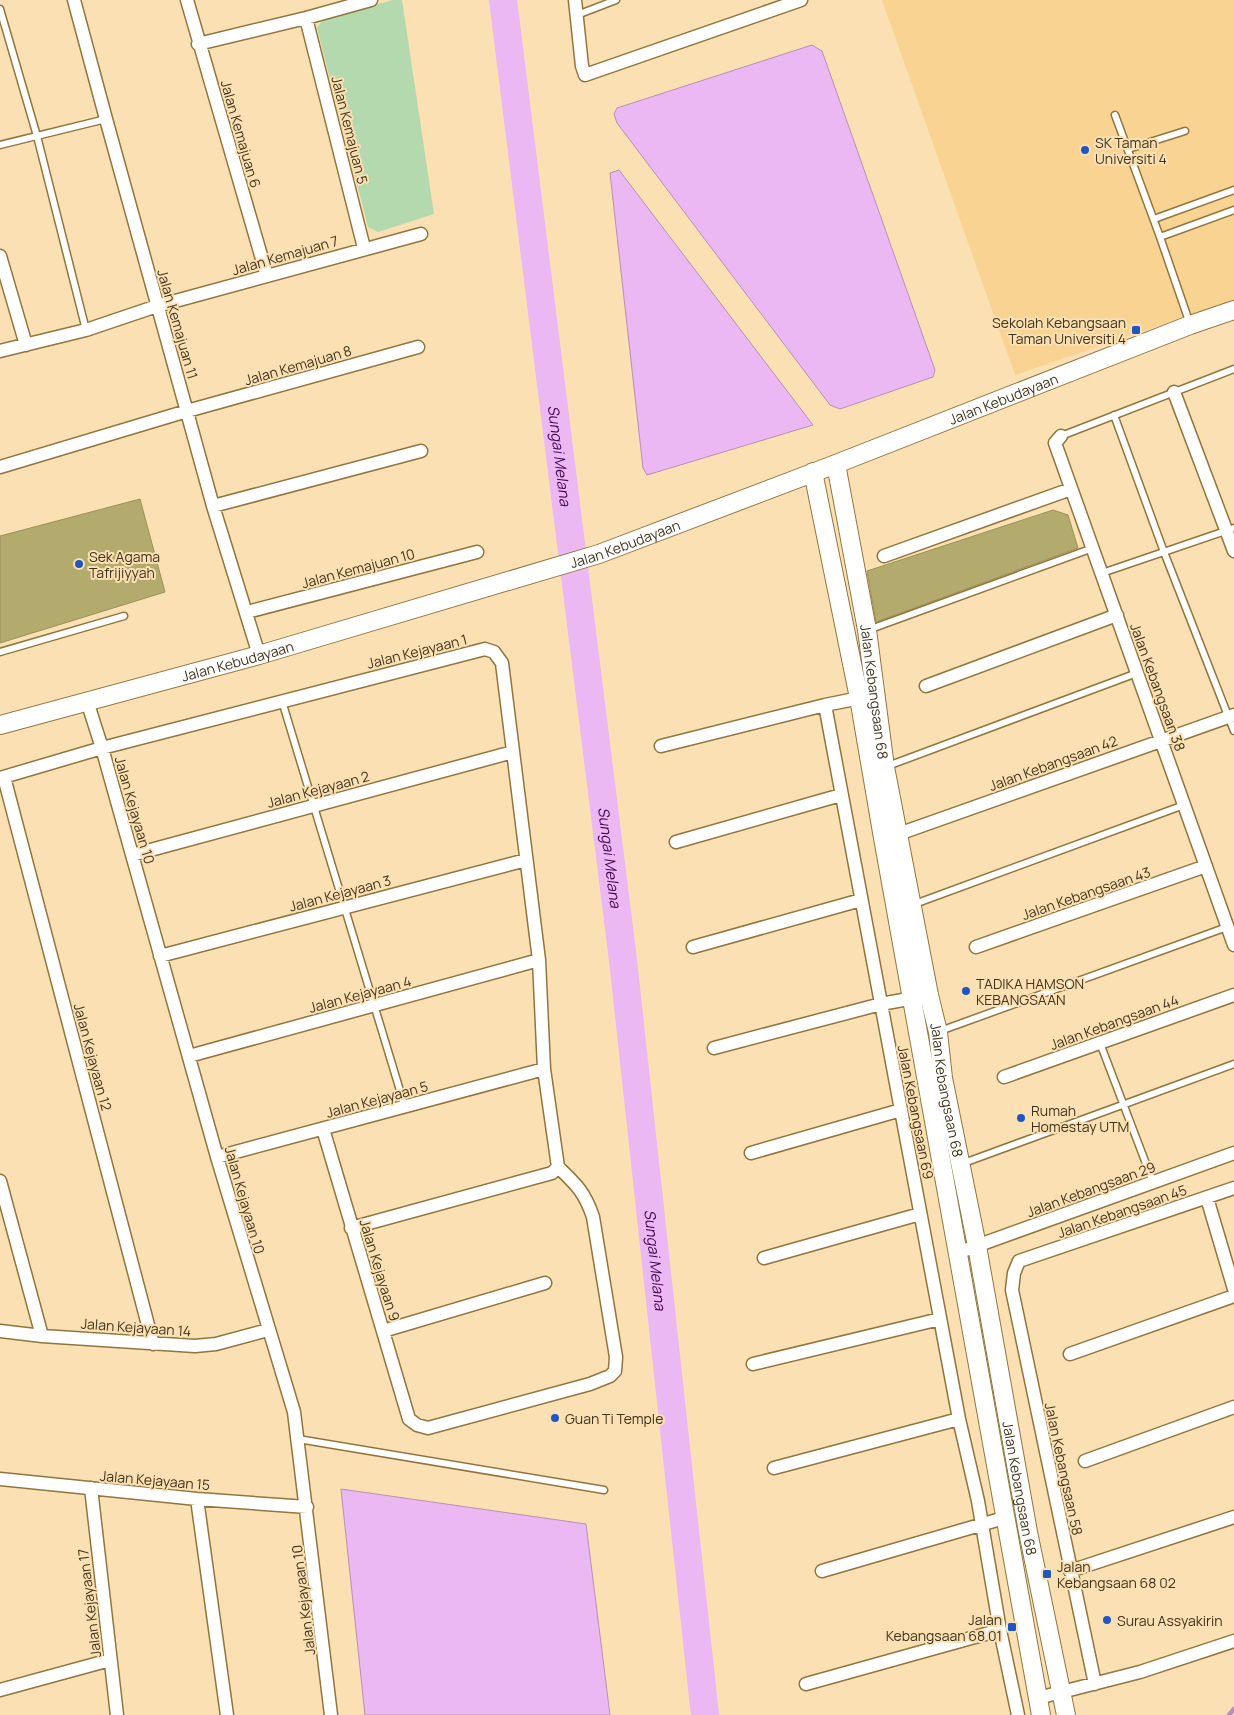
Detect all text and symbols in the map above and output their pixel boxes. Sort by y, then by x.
street label: Jalan Kemajuan 5 [327,74,373,186]
street label: Jalan Kemajuan 6 [217,78,265,190]
place label: SK Taman Universiti 4 [1095,133,1167,168]
marker: SK Taman Universiti 4 [1079,144,1091,156]
street label: Jalan Kemajuan 7 [230,231,340,279]
street label: Jalan Kemajuan 11 [153,267,203,381]
place label: Sekolah Kebangsaan Taman Universiti 4 [992,313,1126,348]
marker: Sekolah Kebangsaan Taman Universiti 4 [1130,324,1142,336]
street label: Jalan Kemajuan 8 [242,341,354,389]
street label: Jalan Kebudayaan [946,368,1060,428]
water label: Sungai Melana [543,404,577,508]
street label: Jalan Kebudayaan [568,515,683,572]
street label: Jalan Kemajuan 10 [299,544,417,592]
place label: Sek Agama Tafrijiyyah [89,547,160,582]
marker: Sek Agama Tafrijiyyah [73,558,85,570]
street label: Jalan Kebangsaan 38 [1126,620,1190,754]
street label: Jalan Kebangsaan 68 [857,622,893,760]
street label: Jalan Kejayaan 1 [365,629,469,673]
street label: Jalan Kebudayaan [179,636,296,685]
street label: Jalan Kebangsaan 42 [986,731,1120,795]
street label: Jalan Kejayaan 10 [111,754,159,866]
street label: Jalan Kejayaan 2 [265,766,371,812]
water label: Sungai Melana [593,806,627,910]
street label: Jalan Kebangsaan 43 [1019,862,1153,924]
street label: Jalan Kejayaan 3 [287,870,393,916]
street label: Jalan Kejayaan 4 [307,971,413,1017]
place label: TADIKA HAMSON KEBANGSAAN [976,974,1084,1009]
marker: TADIKA HAMSON KEBANGSAAN [960,985,972,997]
street label: Jalan Kebangsaan 44 [1047,990,1181,1054]
street label: Jalan Kejayaan 12 [70,1001,116,1113]
street label: Jalan Kebangsaan 68 [927,1021,968,1159]
street label: Jalan Kebangsaan 69 [894,1043,938,1181]
street label: Jalan Kejayaan 5 [324,1076,430,1122]
place label: Rumah Homestay UTM [1031,1101,1129,1136]
marker: Rumah Homestay UTM [1015,1112,1027,1124]
street label: Jalan Kejayaan 10 [221,1144,269,1256]
street label: Jalan Kebangsaan 29 [1024,1157,1158,1221]
street label: Jalan Kebangsaan 45 [1055,1180,1189,1242]
water label: Sungai Melana [640,1208,672,1312]
street label: Jalan Kejayaan 9 [355,1217,405,1323]
street label: Jalan Kejayaan 14 [80,1314,192,1340]
street label: Jalan Kebangsaan 58 [1041,1401,1087,1537]
place label: Guan Ti Temple [565,1409,663,1428]
marker: Guan Ti Temple [549,1412,561,1424]
street label: Jalan Kebangsaan 68 [999,1420,1042,1557]
street label: Jalan Kejayaan 15 [99,1466,211,1494]
street label: Jalan Kejayaan 10 [287,1544,319,1656]
street label: Jalan Kejayaan 17 [73,1548,105,1658]
place label: Jalan Kebangsaan 68 02 [1057,1557,1176,1592]
marker: Jalan Kebangsaan 68 02 [1041,1568,1053,1580]
place label: Jalan Kebangsaan 68 01 [886,1610,1002,1645]
place label: Surau Assyakirin [1117,1611,1223,1630]
marker: Surau Assyakirin [1101,1614,1113,1626]
marker: Jalan Kebangsaan 68 01 [1006,1621,1018,1633]

